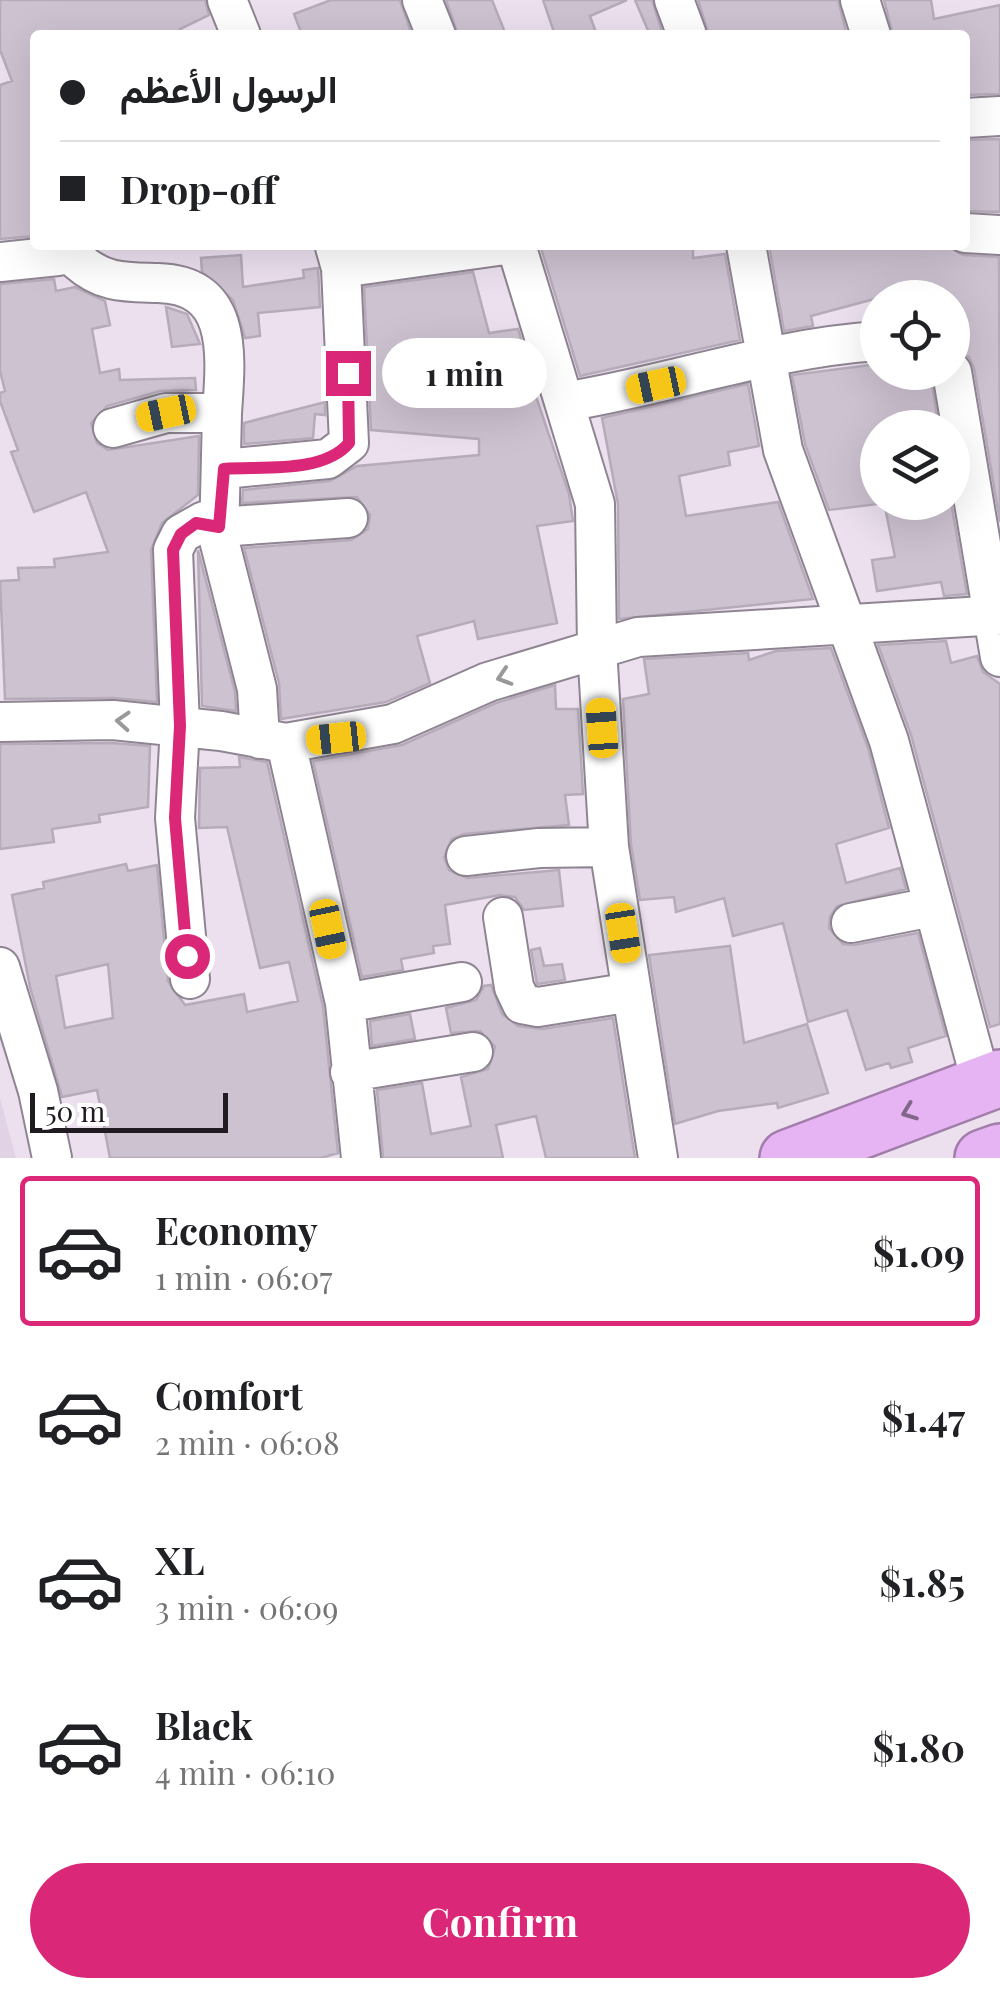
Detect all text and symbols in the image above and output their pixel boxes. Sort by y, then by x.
text: الرسول الأعظم [120,62,338,113]
text: Drop-off [120,163,277,214]
map controls [860,280,970,520]
button: locate [860,280,970,390]
callout: 1 min [383,338,548,408]
route end [326,351,371,396]
text: 1 min [425,351,504,394]
car [624,364,688,406]
car [134,392,198,434]
button: layers [860,410,970,520]
one-way arrow [496,665,513,685]
car [585,697,619,759]
one-way arrow [114,711,130,732]
car [305,720,367,756]
car [307,897,349,961]
car [603,901,643,965]
route start [165,934,210,979]
scale bar [30,1088,228,1132]
text: 50 m [45,1092,105,1129]
one-way arrow [901,1101,918,1121]
text: Economy [155,1204,318,1255]
icon: car [35,1206,125,1296]
text: $1.09 [873,1226,965,1277]
text: 1 min · 06:07 [155,1255,333,1298]
text: Comfort [155,1369,303,1420]
icon: car [35,1371,125,1461]
text: $1.47 [881,1391,965,1442]
text: 2 min · 06:08 [155,1420,340,1463]
text: XL [155,1534,204,1585]
icon: car [35,1536,125,1626]
text: $1.85 [880,1556,965,1607]
text: 3 min · 06:09 [155,1585,338,1628]
text: Black [155,1699,253,1750]
icon: car [35,1701,125,1791]
text: $1.80 [873,1721,965,1772]
text: 4 min · 06:10 [155,1750,335,1793]
button: Confirm [30,1863,970,1978]

